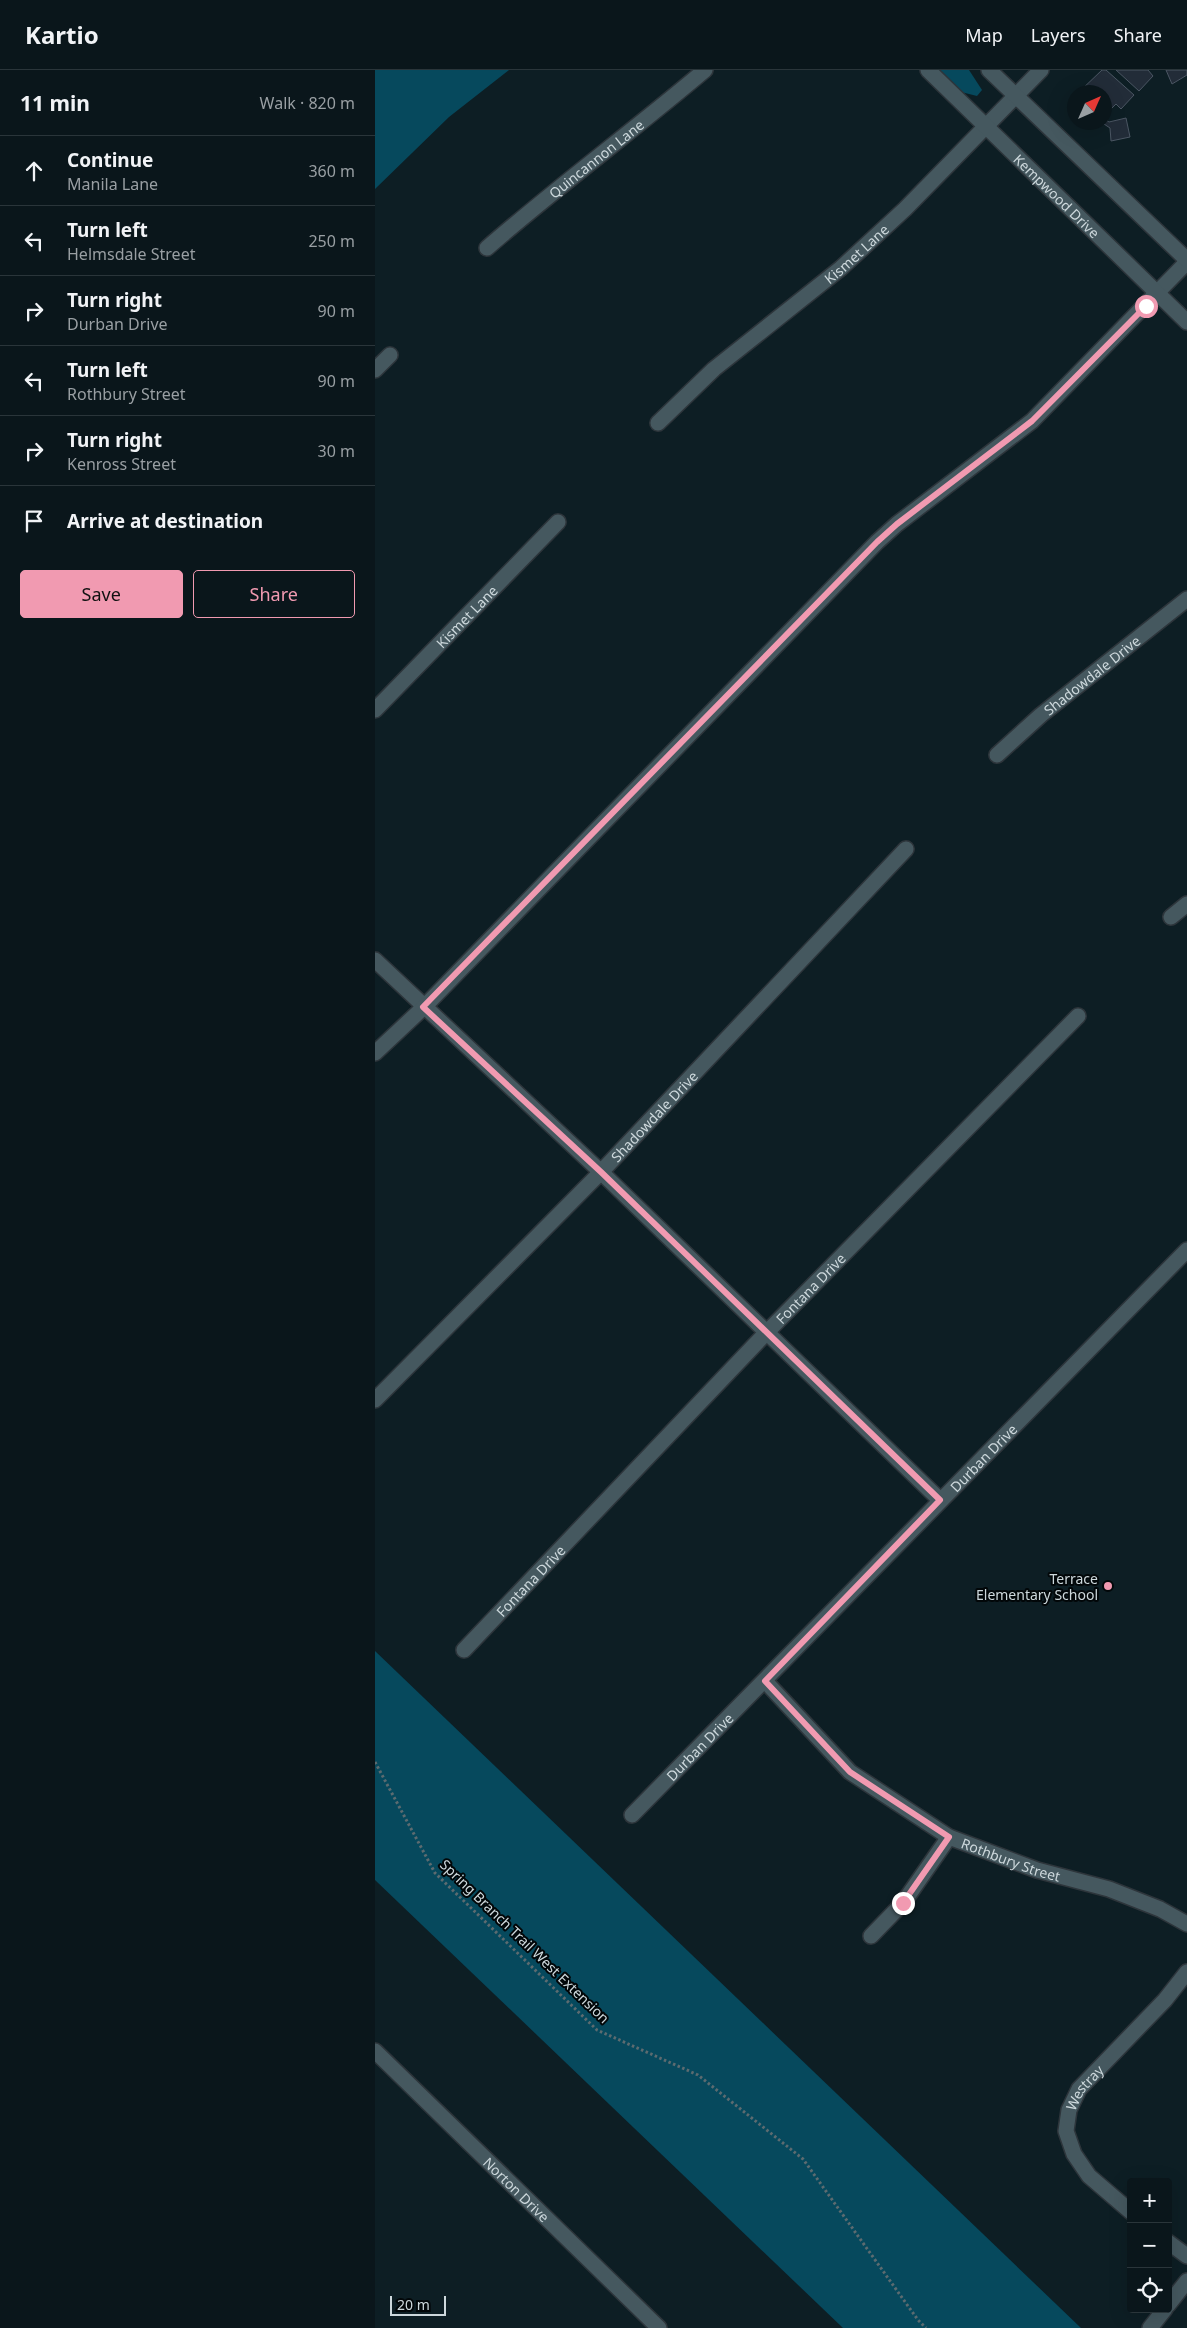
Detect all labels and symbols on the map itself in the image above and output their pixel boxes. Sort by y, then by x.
north arrow [1067,85,1112,130]
street label: Quincannon Lane [545,115,647,202]
street label: Kempwood Drive [1010,149,1104,242]
street label: Kismet Lane [820,219,892,287]
route start [1135,295,1158,318]
street label: Kismet Lane [431,581,501,652]
street label: Shadowdale Drive [1039,631,1144,719]
street label: Shadowdale Drive [606,1066,701,1166]
street label: Fontana Drive [771,1248,849,1327]
street label: Durban Drive [945,1419,1021,1496]
street label: Fontana Drive [492,1541,569,1620]
place label: Terrace Elementary School [976,1569,1098,1604]
marker: Terrace Elementary School [1102,1580,1114,1592]
street label: Durban Drive [662,1708,737,1785]
street label: Rothbury Street [959,1833,1063,1885]
street label: Spring Branch Trail West Extension [436,1855,614,2027]
route end [892,1892,915,1915]
street label: Westray [1061,2060,1108,2113]
street label: Norton Drive [480,2153,554,2226]
scale bar [390,2293,446,2316]

